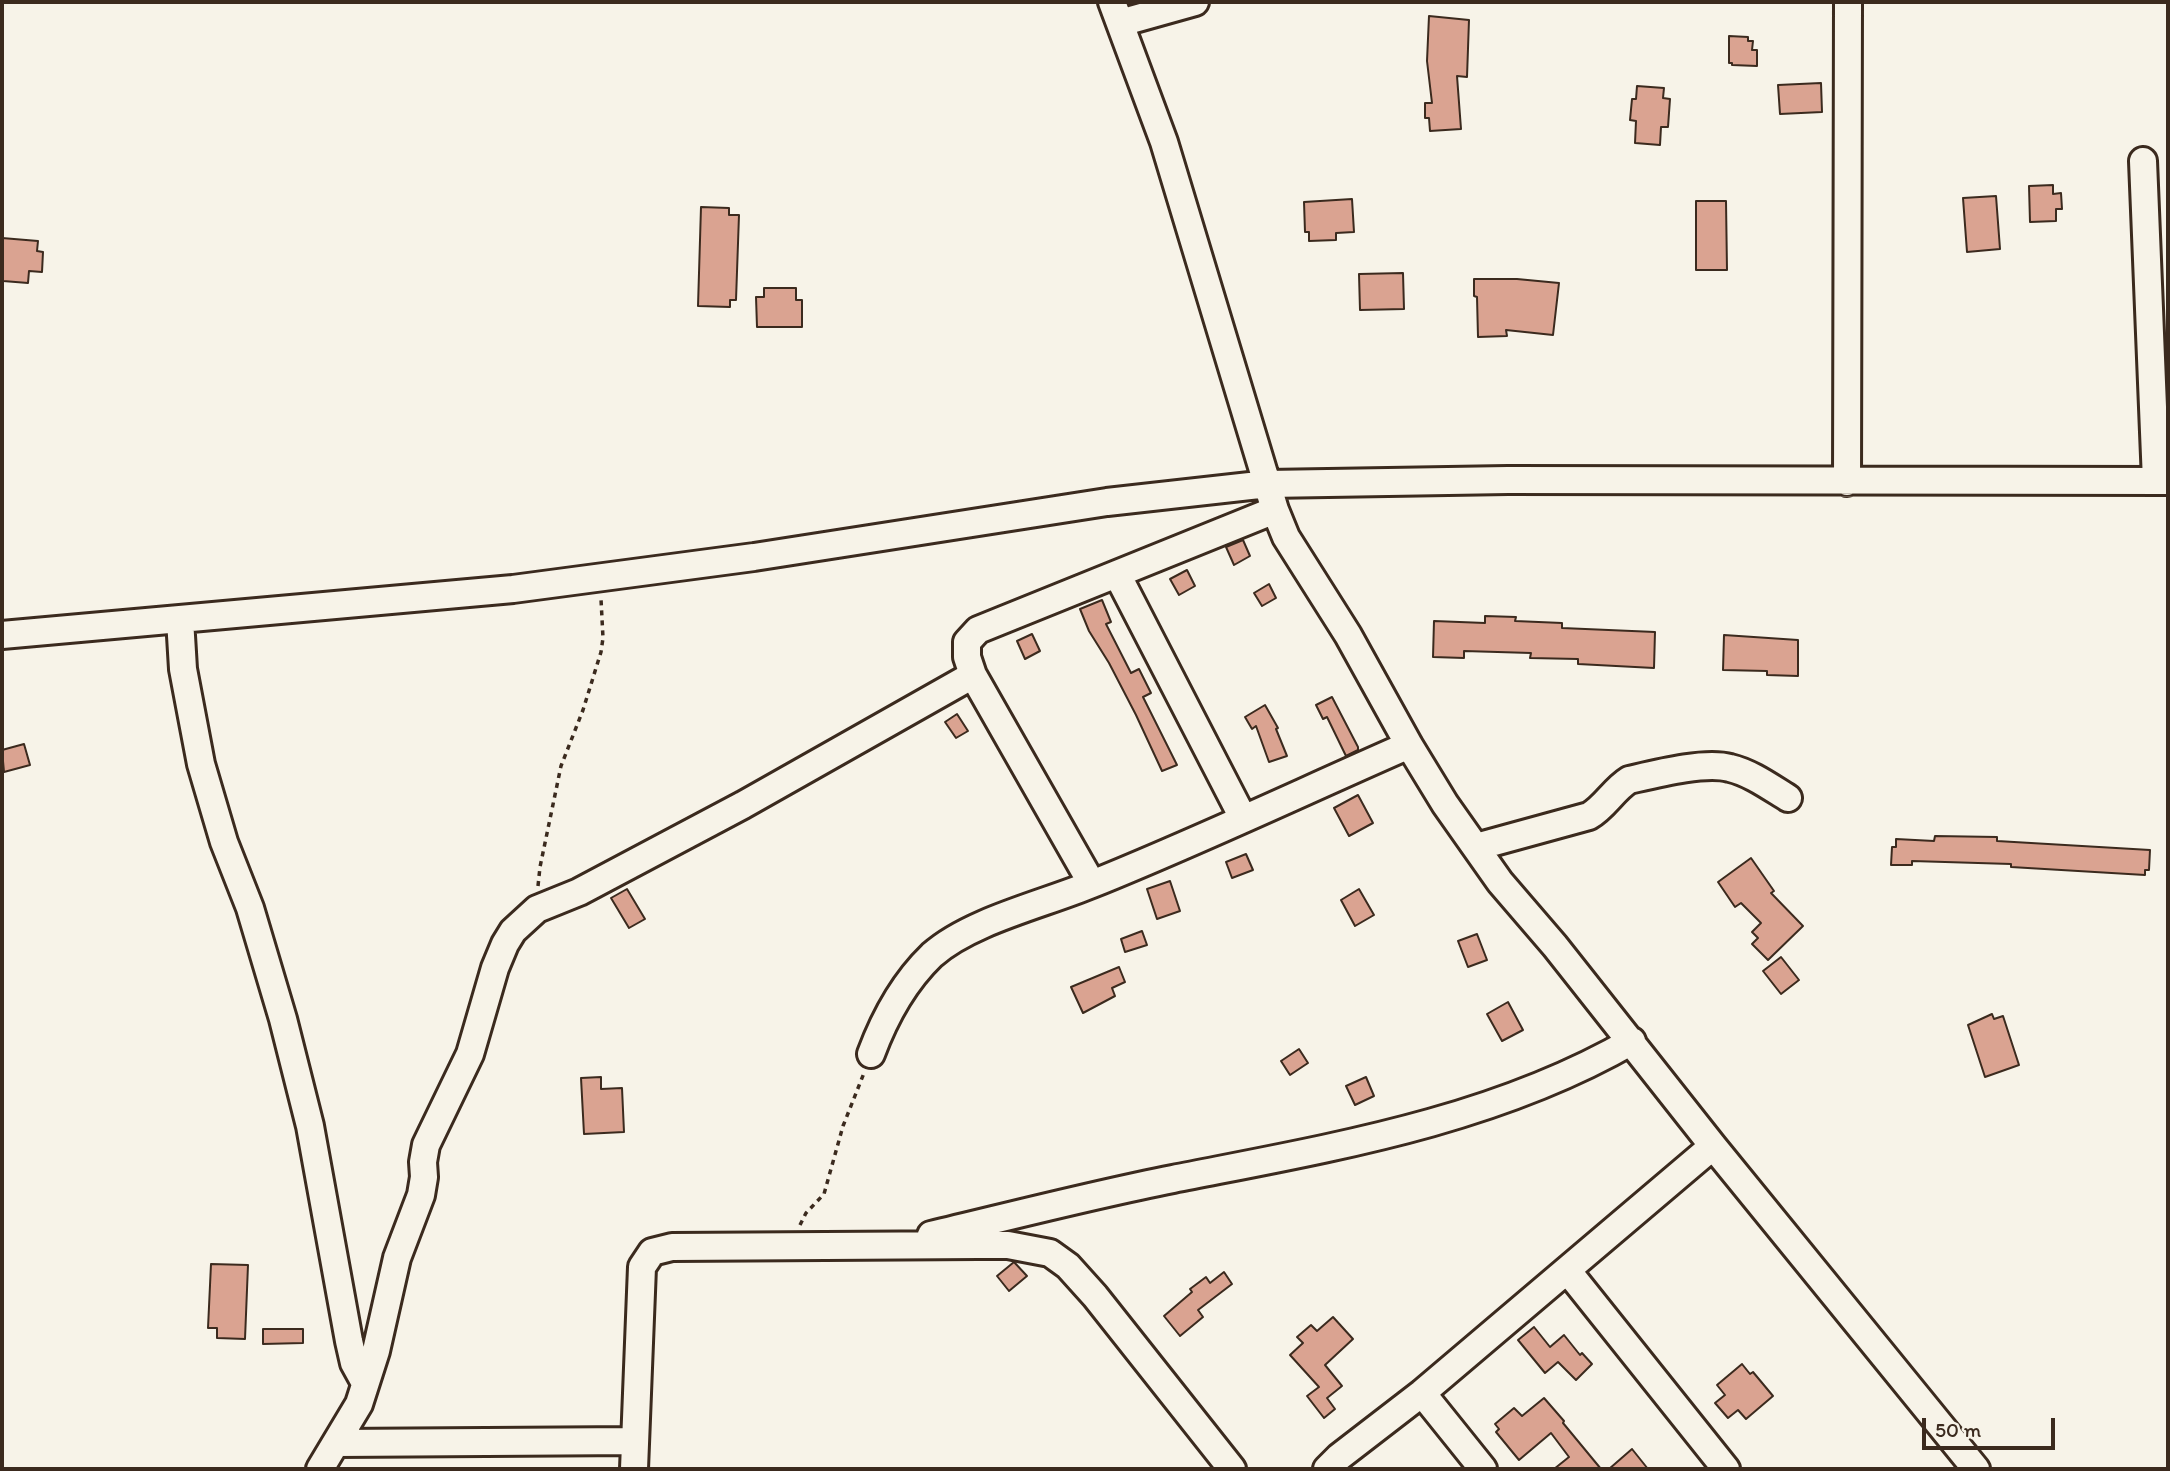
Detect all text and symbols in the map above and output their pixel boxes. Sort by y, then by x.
scale bar [1925,1404,2058,1448]
text: 50 m [1935,1417,1981,1442]

